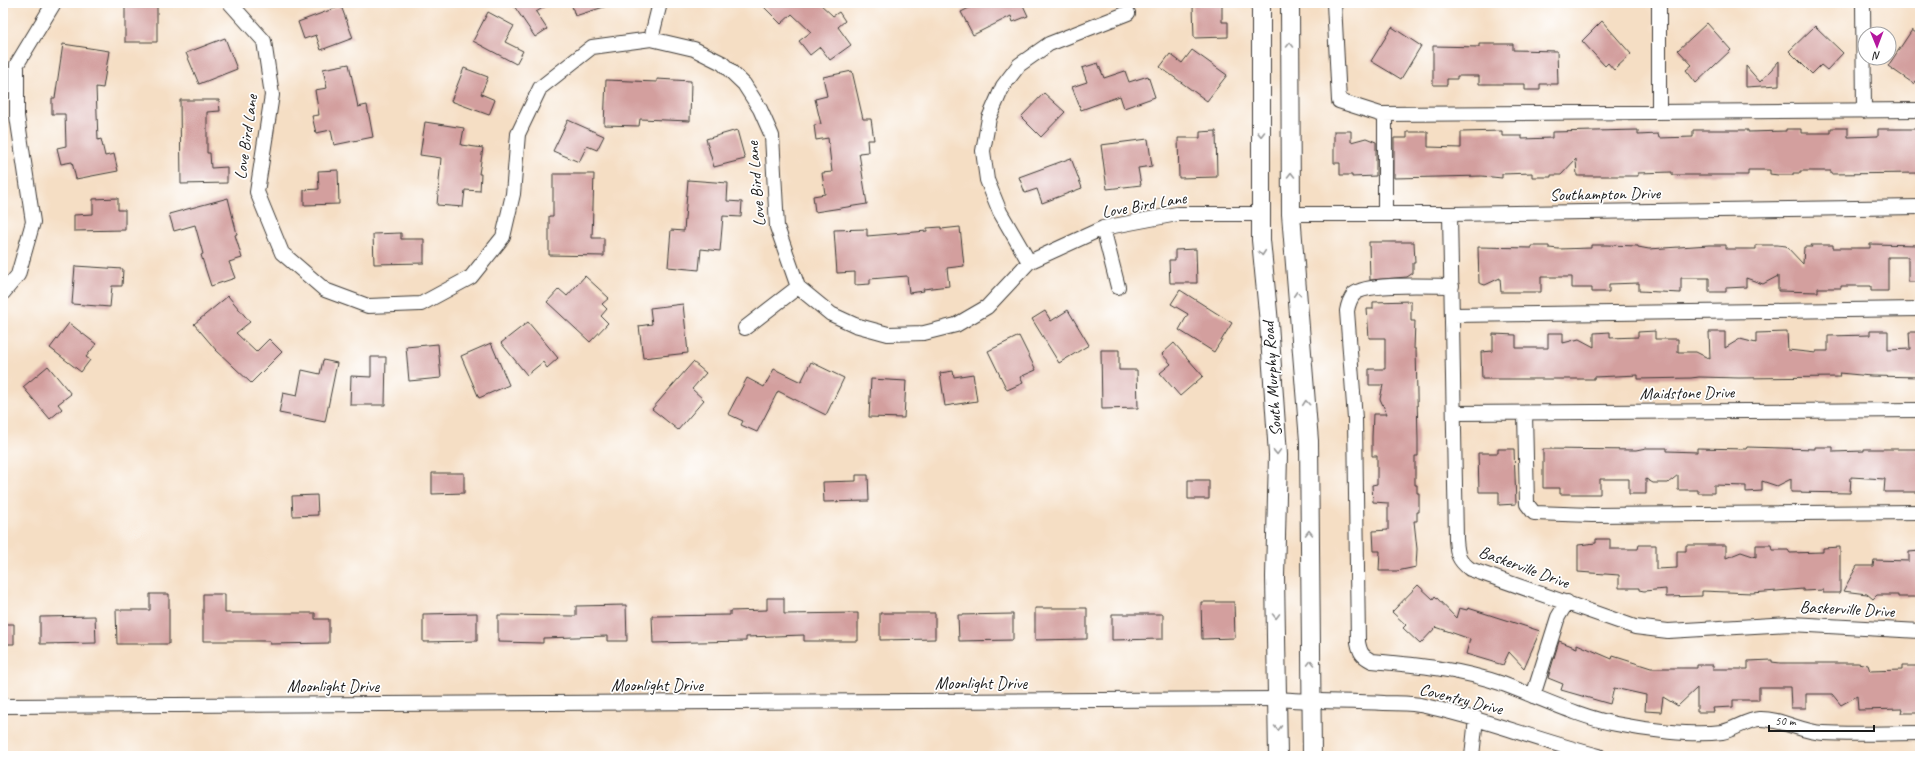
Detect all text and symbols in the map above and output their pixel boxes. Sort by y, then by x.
north arrow [1857,26,1897,66]
one-way arrow [1286,42,1294,48]
text: N [1871,49,1881,63]
street label: Love Bird Lane [230,92,263,181]
one-way arrow [1257,131,1265,137]
street label: Love Bird Lane [742,139,770,227]
one-way arrow [1287,172,1295,178]
street label: Southampton Drive [1550,183,1662,205]
street label: Love Bird Lane [1100,187,1189,223]
one-way arrow [1258,250,1267,256]
one-way arrow [1293,291,1302,297]
street label: South Murphy Road [1257,319,1286,437]
street label: Maidstone Drive [1640,382,1736,404]
one-way arrow [1301,400,1310,406]
one-way arrow [1273,449,1281,455]
one-way arrow [1305,530,1313,536]
street label: Baskerville Drive [1476,541,1573,594]
street label: Baskerville Drive [1799,596,1896,622]
one-way arrow [1272,613,1280,619]
one-way arrow [1307,660,1315,666]
street label: Moonlight Drive [935,673,1028,694]
street label: Moonlight Drive [611,675,704,696]
street label: Moonlight Drive [287,676,380,697]
street label: Coventry Drive [1417,679,1506,720]
scale bar [1769,707,1874,733]
text: 50 m [1775,713,1797,729]
one-way arrow [1274,725,1282,731]

